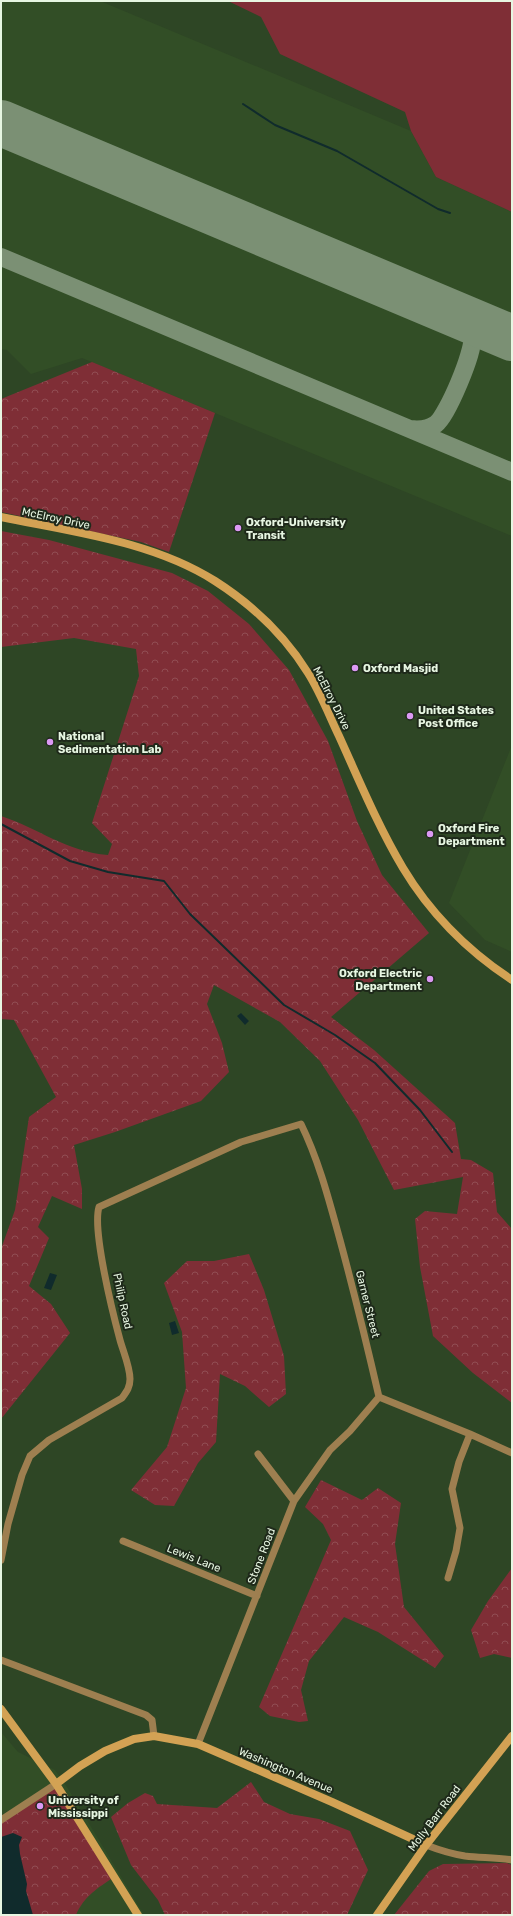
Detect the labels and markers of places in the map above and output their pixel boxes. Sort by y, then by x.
place label: Oxford-University Transit [246,516,346,542]
marker: Oxford-University Transit [233,523,243,533]
place label: Oxford Masjid [363,662,438,675]
marker: Oxford Masjid [350,663,360,673]
place label: United States Post Office [418,704,494,730]
marker: United States Post Office [405,711,415,721]
place label: National Sedimentation Lab [58,730,162,756]
marker: National Sedimentation Lab [45,737,55,747]
place label: Oxford Fire Department [438,822,505,848]
marker: Oxford Fire Department [425,829,435,839]
place label: Oxford Electric Department [339,967,422,993]
marker: Oxford Electric Department [425,974,435,984]
place label: University of Mississippi [48,1794,119,1820]
marker: University of Mississippi [35,1801,45,1811]

